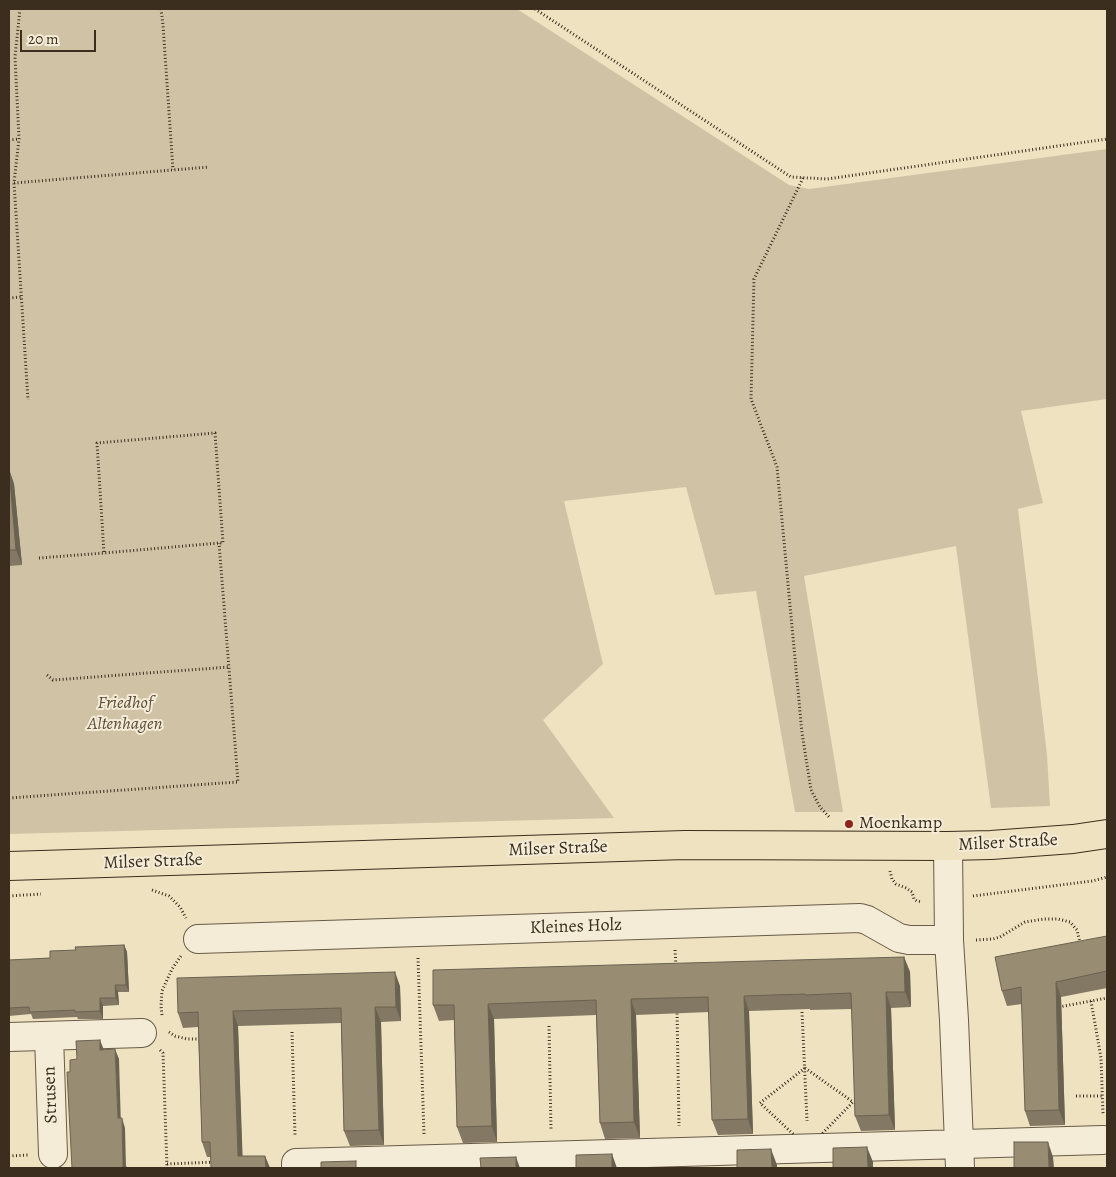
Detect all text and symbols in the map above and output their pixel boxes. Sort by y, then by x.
scale bar [22,20,99,52]
text: 20 m [28,29,59,49]
park label: Friedhof Altenhagen [88,693,162,736]
place label: Moenkamp [859,813,942,835]
marker: Moenkamp [843,818,855,830]
street label: Milser Straße [958,830,1058,856]
street label: Milser Straße [508,836,608,862]
street label: Milser Straße [103,849,203,875]
street label: Kleines Holz [529,915,623,939]
street label: Strusen [39,1066,63,1124]

